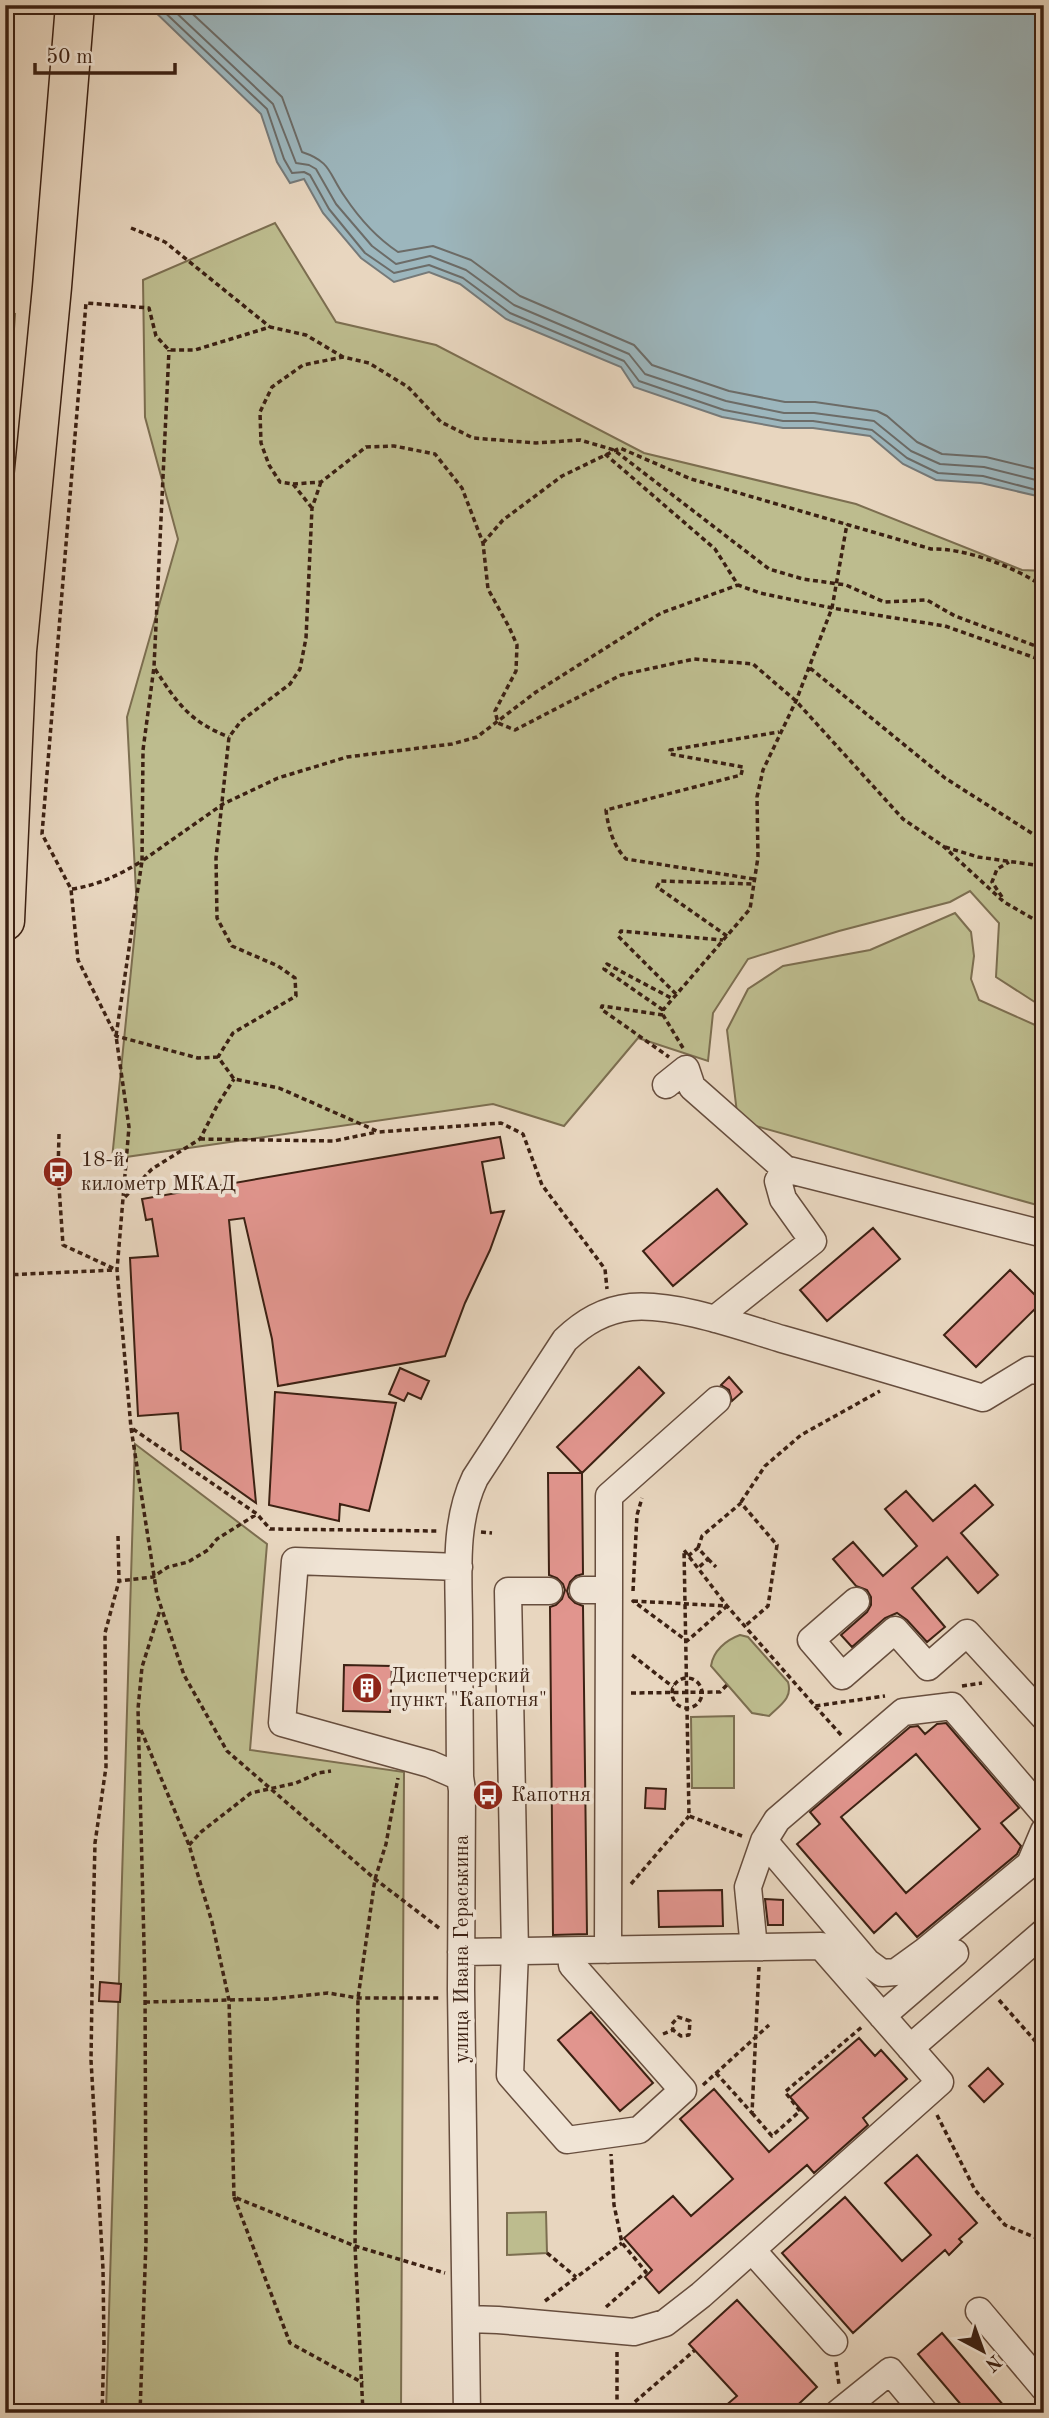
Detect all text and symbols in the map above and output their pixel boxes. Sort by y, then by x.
scale bar [35,32,175,76]
text: 50 m [46,47,93,68]
place label: 18-й километр МКАД [81,1150,236,1195]
bus stop icon: 18-й километр МКАД [41,1155,75,1189]
place label: Диспетчерский пункт "Капотня" [390,1666,547,1711]
building icon: Диспетчерский пункт "Капотня" [350,1671,384,1705]
bus stop icon: Капотня [471,1778,505,1812]
place label: Капотня [511,1785,591,1806]
street label: улица Ивана Гераськина [452,1835,473,2063]
north arrow [948,2316,1018,2386]
text: N [980,2350,1004,2374]

